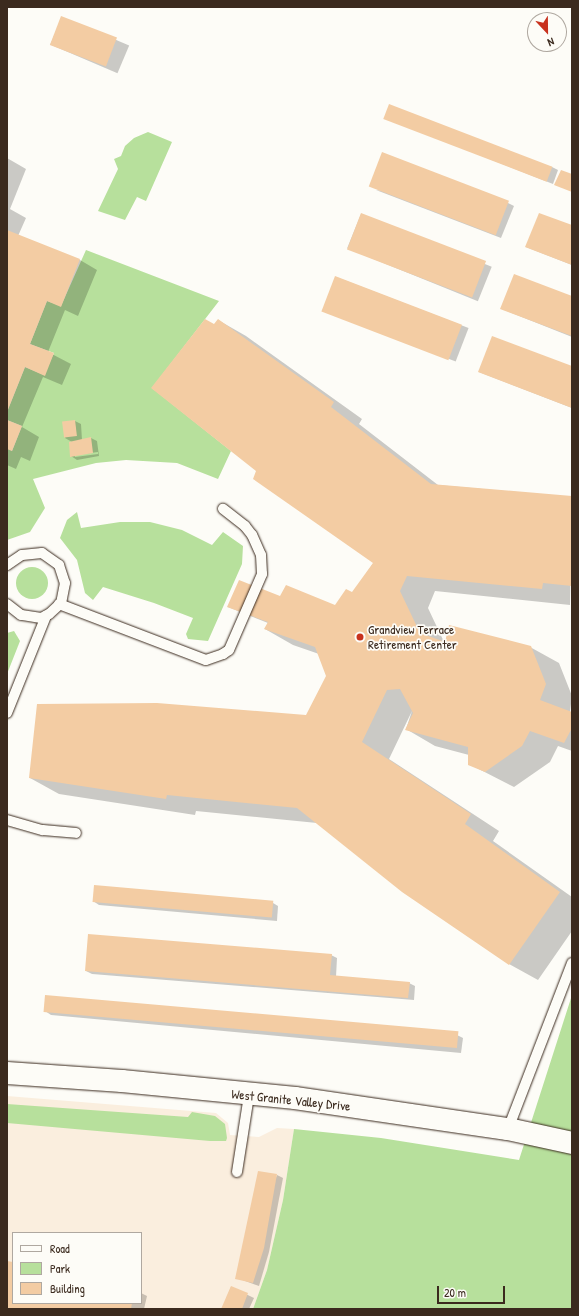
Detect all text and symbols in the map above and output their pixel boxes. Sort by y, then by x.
north arrow [527,12,567,52]
text: N [546,35,556,50]
place label: Grandview Terrace Retirement Center [368,622,457,653]
marker: Grandview Terrace Retirement Center [355,632,365,642]
street label: West Granite Valley Drive [231,1086,351,1114]
legend [12,1232,142,1304]
text: Road [50,1240,70,1257]
text: Park [50,1260,70,1277]
scale bar [439,1278,507,1304]
text: Building [50,1280,85,1297]
text: 20 m [444,1284,466,1301]

